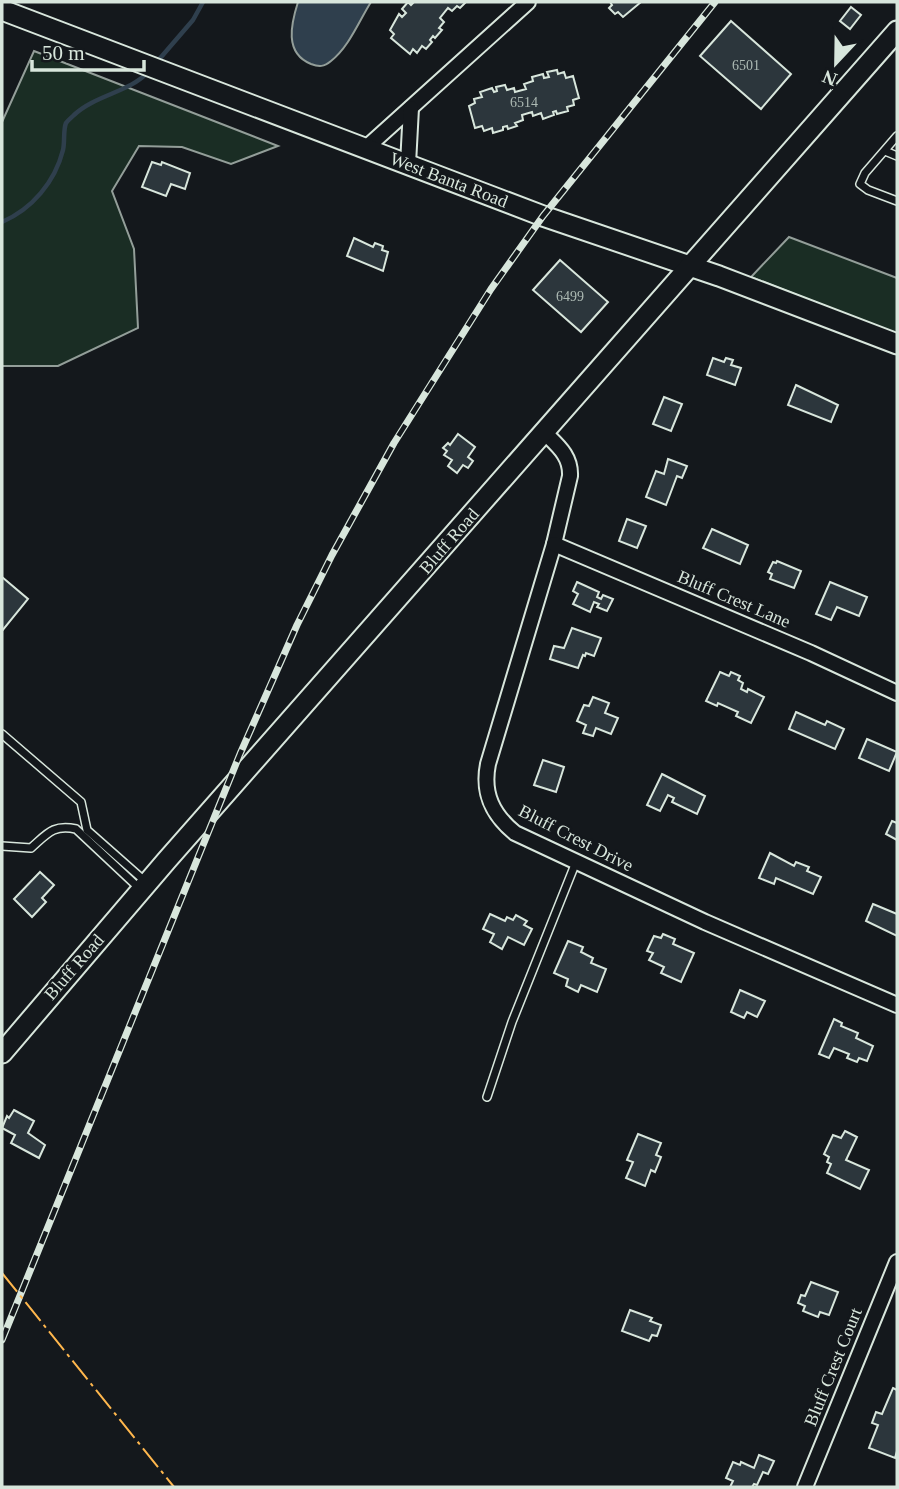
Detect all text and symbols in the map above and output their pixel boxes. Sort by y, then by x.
scale bar [32,28,144,72]
north arrow [801,28,871,98]
text: 50 m [42,41,85,65]
house number: 6501 [732,58,760,73]
text: N [819,66,840,91]
house number: 6514 [510,95,538,110]
street label: West Banta Road [387,148,511,212]
house number: 6499 [556,289,584,304]
street label: Bluff Road [415,504,483,578]
street label: Bluff Crest Lane [675,566,793,632]
street label: Bluff Crest Drive [515,801,637,875]
street label: Bluff Road [40,930,108,1004]
street label: Bluff Crest Court [800,1305,866,1429]

